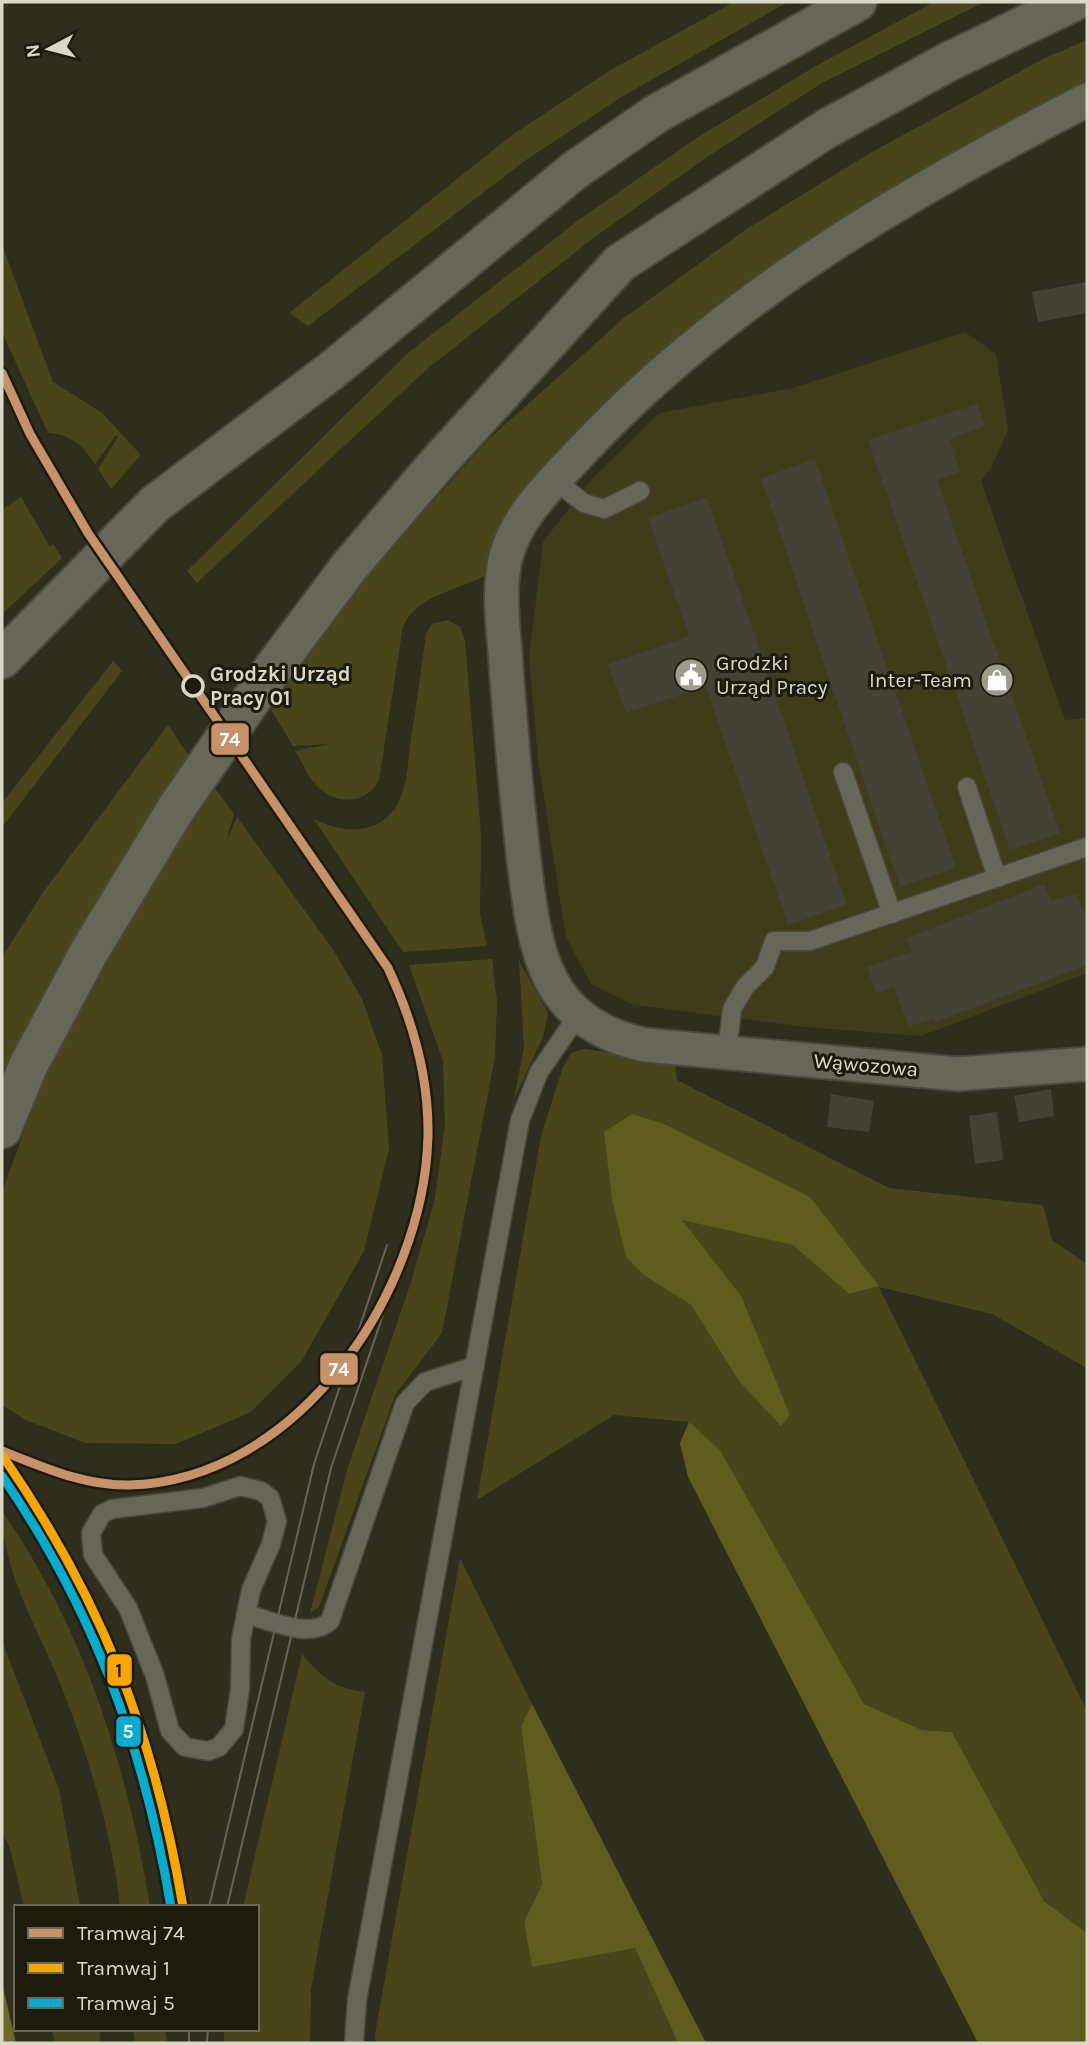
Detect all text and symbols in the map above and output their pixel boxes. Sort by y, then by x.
north arrow [14,14,84,84]
text: N [21,43,45,59]
place label: Grodzki Urząd Pracy [716,651,828,699]
public building icon: Grodzki Urząd Pracy [672,656,710,694]
shop icon: Inter-Team [978,661,1016,699]
place label: Grodzki Urząd Pracy 01 [210,662,351,710]
place label: Inter-Team [869,668,972,692]
marker: Grodzki Urząd Pracy 01 [182,675,204,697]
line badge: 74 [210,722,250,756]
text: 74 [220,729,241,751]
street label: Wąwozowa [813,1048,919,1082]
line badge: 74 [319,1352,359,1386]
text: 74 [329,1359,350,1381]
line badge: 1 [106,1653,133,1687]
text: 1 [116,1660,122,1682]
line badge: 5 [115,1715,142,1748]
text: 5 [122,1721,134,1743]
legend [14,1905,259,2031]
text: Tramwaj 74 [77,1921,185,1945]
text: Tramwaj 1 [77,1956,170,1980]
text: Tramwaj 5 [77,1991,175,2015]

